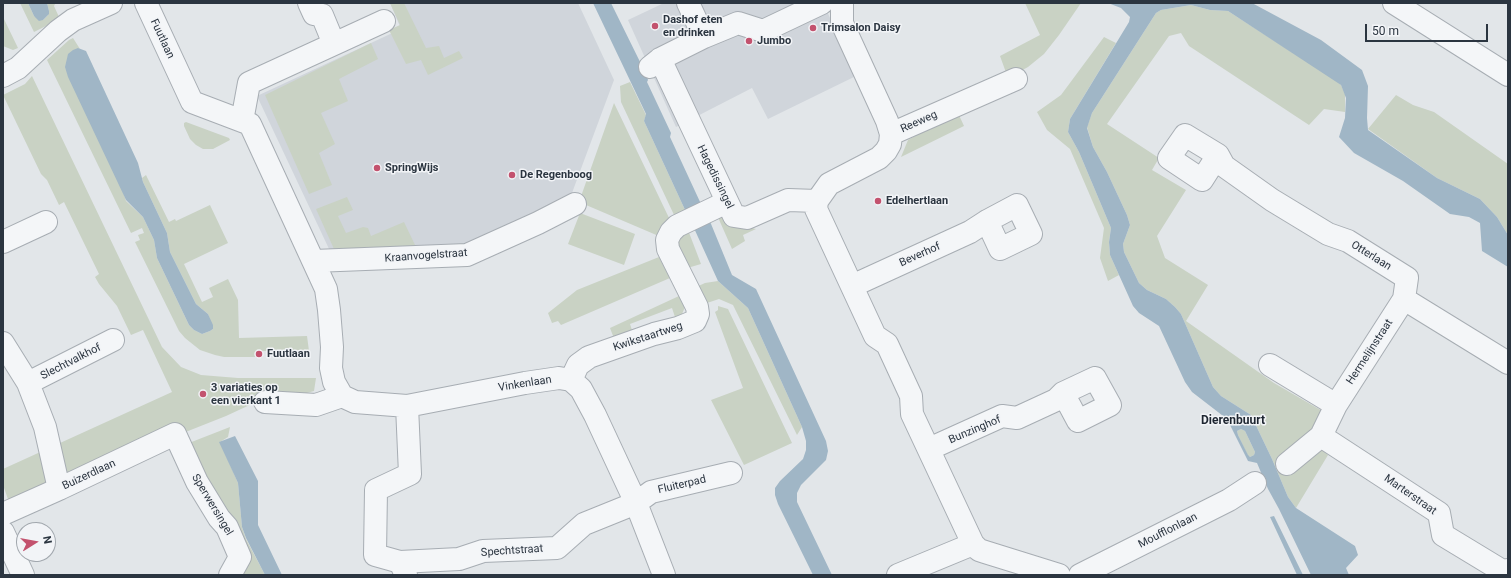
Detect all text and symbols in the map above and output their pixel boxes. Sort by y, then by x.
place label: Dashof eten en drinken [663,13,722,39]
scale bar [1367,16,1490,42]
street label: Fuutlaan [147,17,177,61]
marker: Dashof eten en drinken [650,21,660,31]
place label: Trimsalon Daisy [821,21,901,35]
marker: Trimsalon Daisy [808,23,818,33]
text: 50 m [1372,24,1399,38]
place label: Jumbo [757,34,791,48]
marker: Jumbo [744,36,754,46]
street label: Reeweg [899,108,939,136]
street label: Hagedissingel [694,143,736,211]
place label: SpringWijs [385,161,438,175]
marker: SpringWijs [372,163,382,173]
place label: De Regenboog [520,168,592,182]
marker: De Regenboog [507,170,517,180]
place label: Edelhertlaan [886,194,948,208]
marker: Edelhertlaan [873,196,883,206]
street label: Otterlaan [1348,238,1394,274]
street label: Beverhof [897,240,943,270]
street label: Kraanvogelstraat [384,247,468,265]
street label: Hermelijnstraat [1344,317,1396,387]
street label: Kwikstaartweg [612,320,684,354]
street label: Slechtvalkhof [39,341,103,383]
place label: Fuutlaan [267,347,310,361]
marker: Fuutlaan [254,349,264,359]
street label: Vinkenlaan [497,373,553,395]
place label: 3 variaties op een vierkant 1 [211,381,281,407]
marker: 3 variaties op een vierkant 1 [198,389,208,399]
street label: Bunzinghof [947,413,1003,447]
district label: Dierenbuurt [1201,414,1265,428]
street label: Buizerdlaan [60,457,118,493]
street label: Sperwersingel [188,472,236,538]
street label: Marterstraat [1381,472,1439,518]
street label: Fluiterpad [657,473,707,497]
street label: Moufflonlaan [1136,511,1200,551]
north arrow [16,522,56,562]
text: N [40,535,54,545]
street label: Spechtstraat [480,542,544,560]

